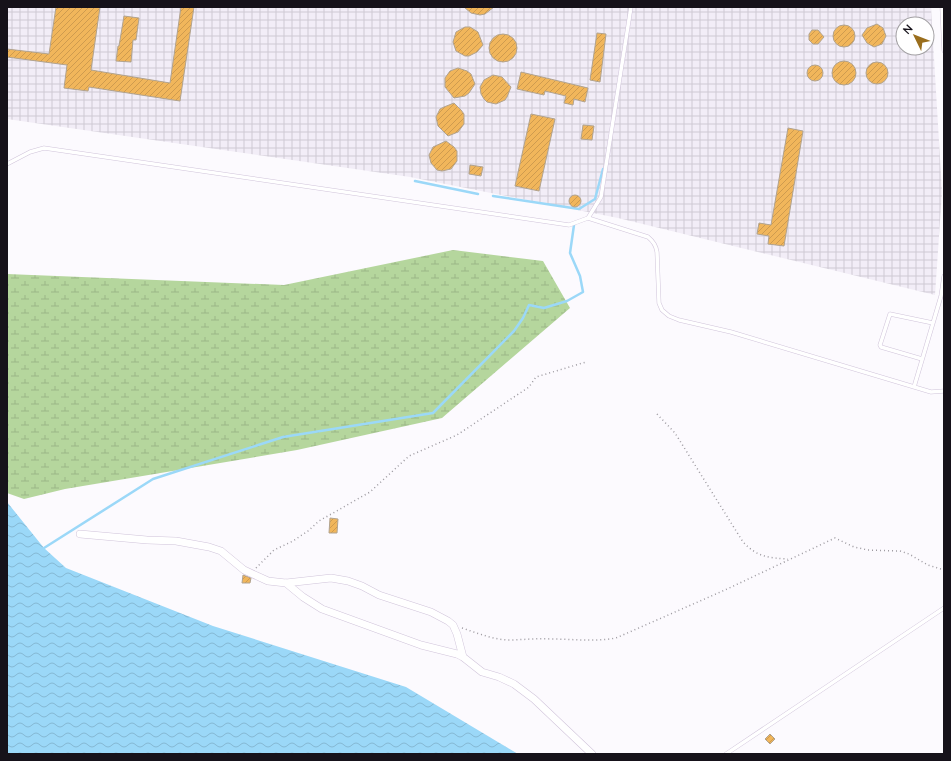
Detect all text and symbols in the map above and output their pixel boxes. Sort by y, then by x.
north arrow [895,16,935,56]
text: N [900,21,916,37]

